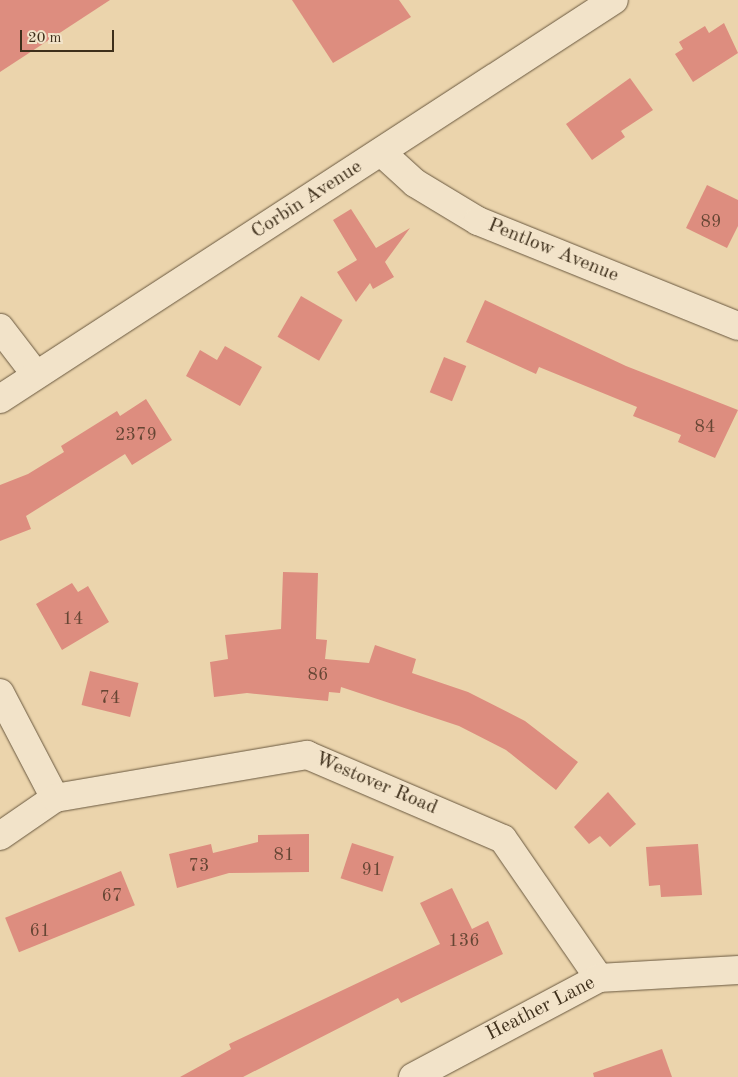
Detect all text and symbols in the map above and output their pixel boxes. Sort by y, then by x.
scale bar [22,20,116,52]
text: 20 m [28,31,62,46]
street label: Corbin Avenue [247,155,367,245]
house number: 89 [701,211,721,233]
street label: Pentlow Avenue [484,214,622,288]
house number: 84 [695,416,715,438]
house number: 2379 [115,424,157,446]
house number: 14 [63,608,83,630]
house number: 86 [308,664,328,686]
house number: 74 [100,687,120,709]
street label: Westover Road [311,747,441,821]
house number: 81 [274,844,294,866]
house number: 73 [189,855,209,877]
house number: 91 [362,859,382,881]
house number: 67 [102,885,122,907]
house number: 61 [30,920,50,942]
house number: 136 [448,930,480,952]
street label: Heather Lane [483,971,599,1047]

